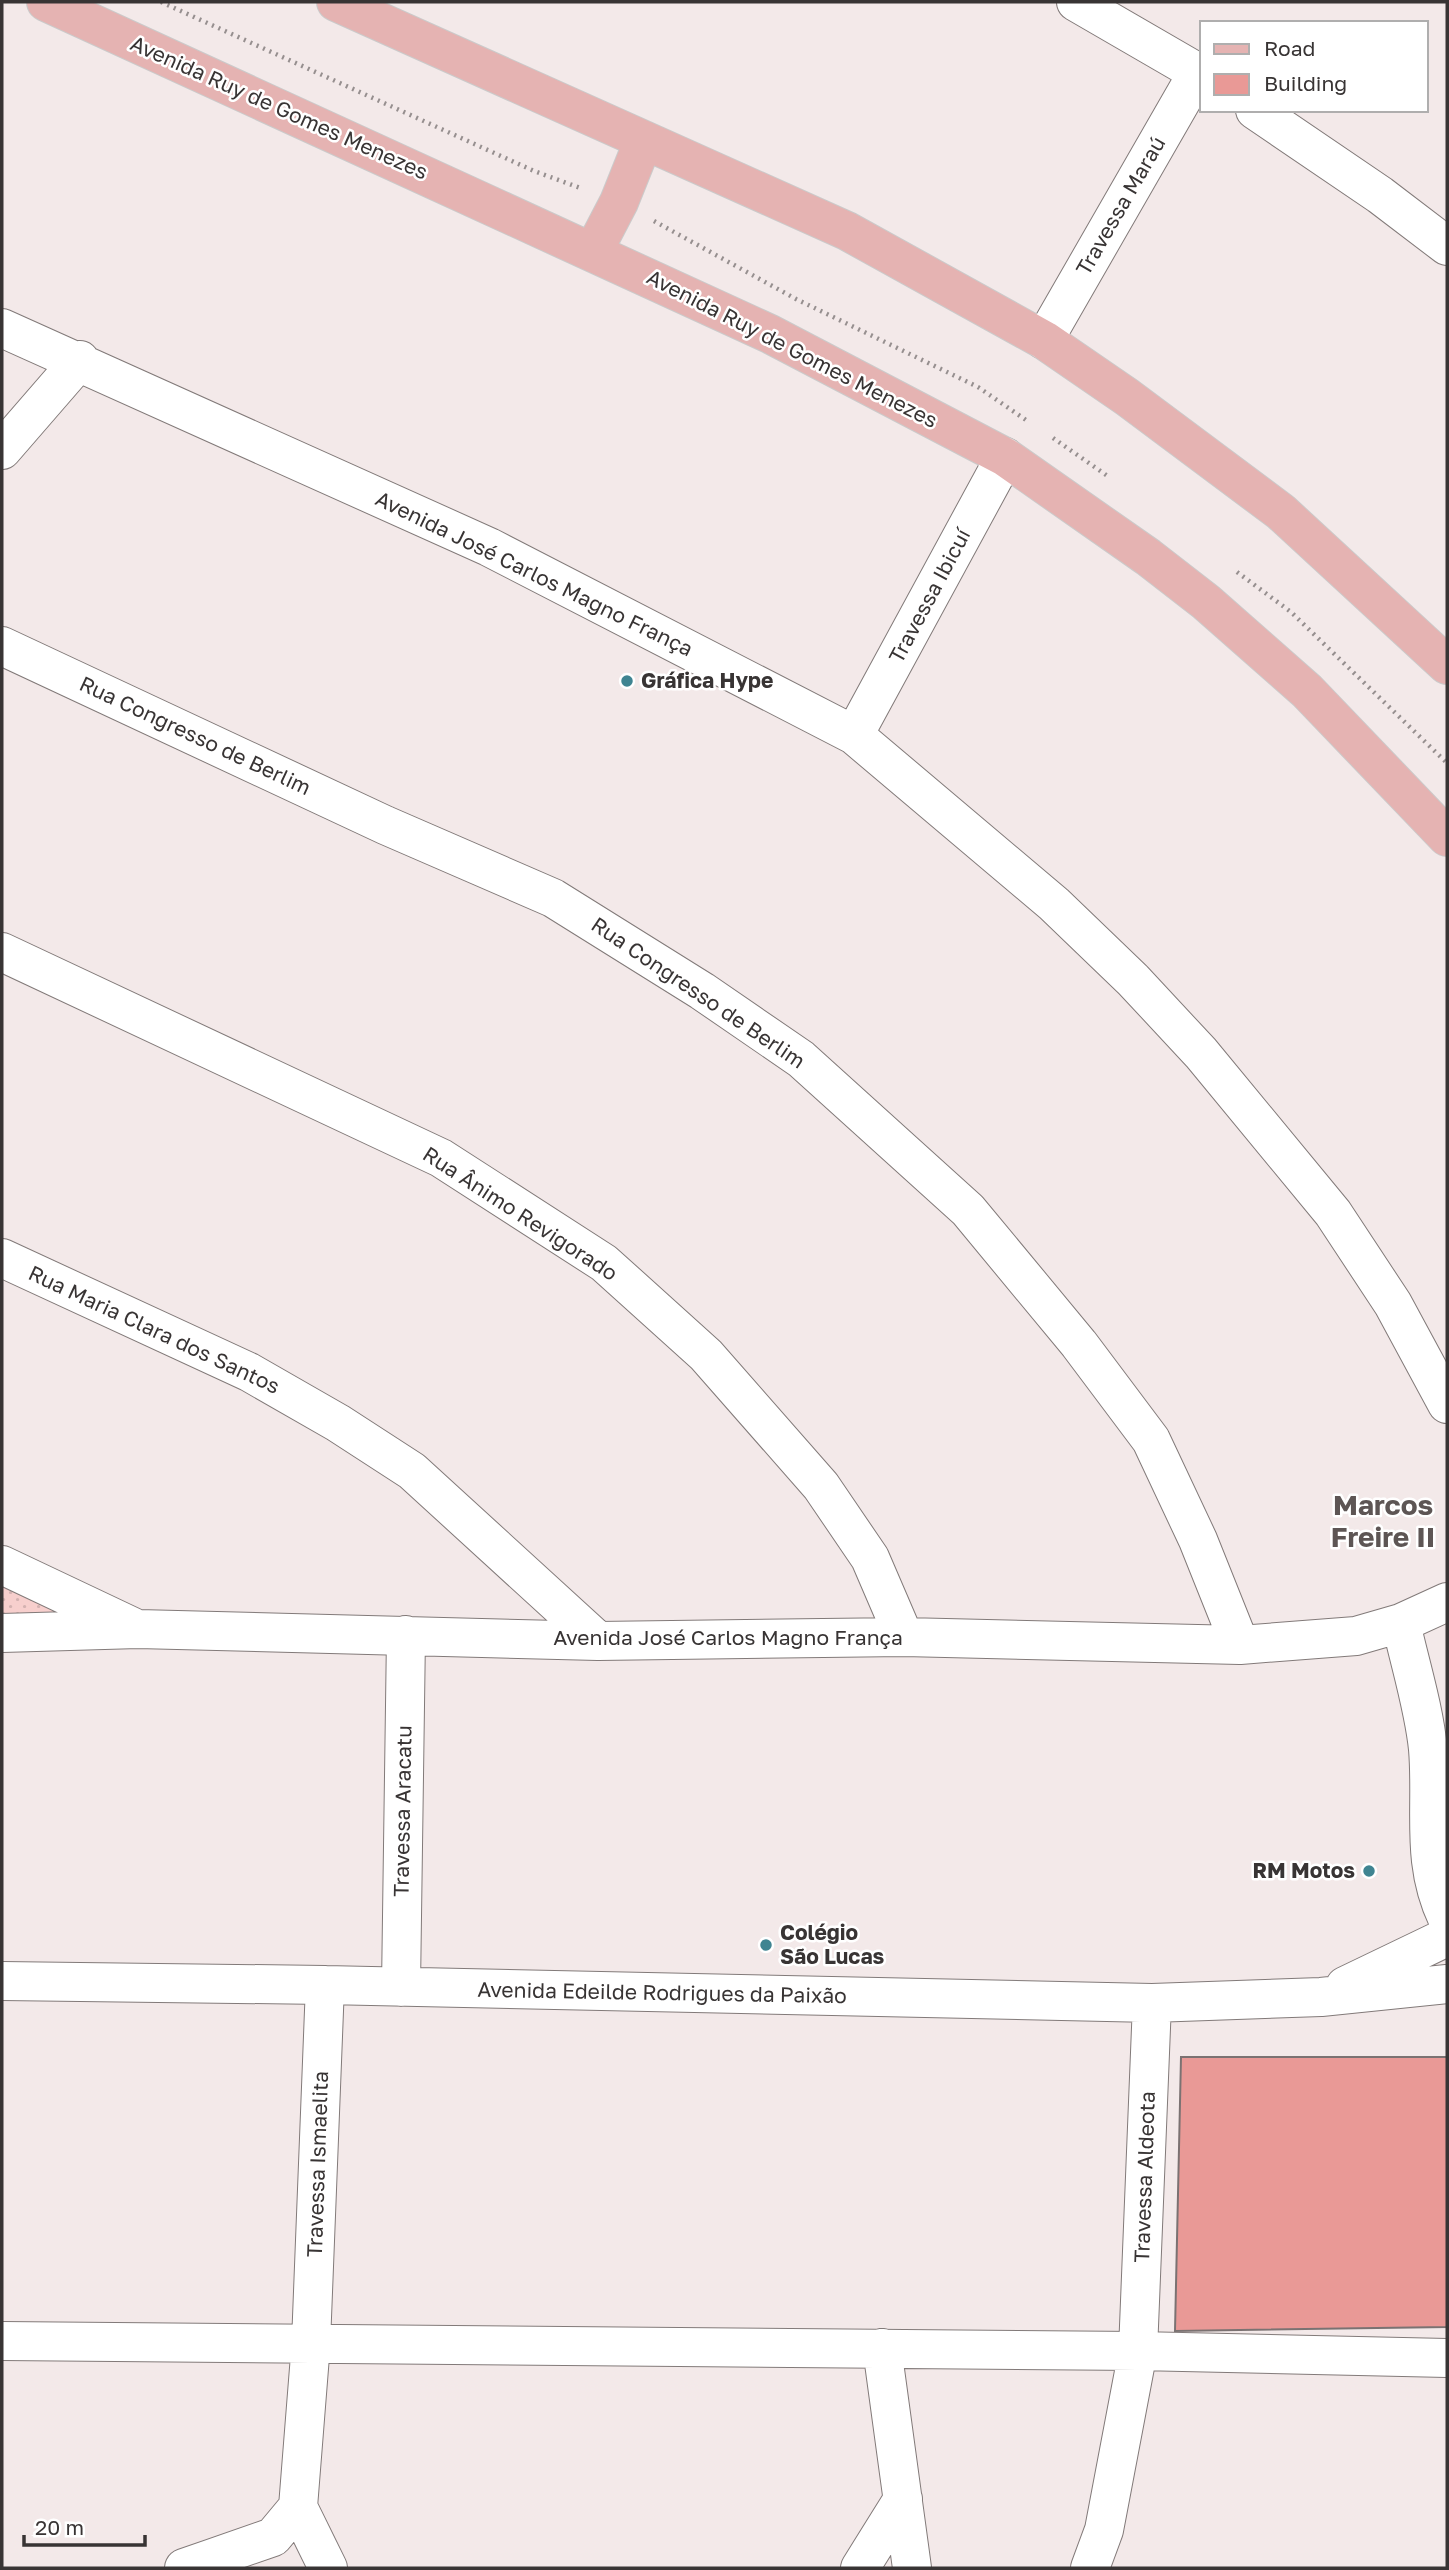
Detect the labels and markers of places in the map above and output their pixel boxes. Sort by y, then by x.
place label: Gráfica Hype [641,667,773,693]
marker: Gráfica Hype [619,673,635,689]
place label: RM Motos [1253,1857,1355,1883]
marker: RM Motos [1361,1863,1377,1879]
place label: Colégio São Lucas [780,1919,885,1969]
marker: Colégio São Lucas [758,1937,774,1953]

